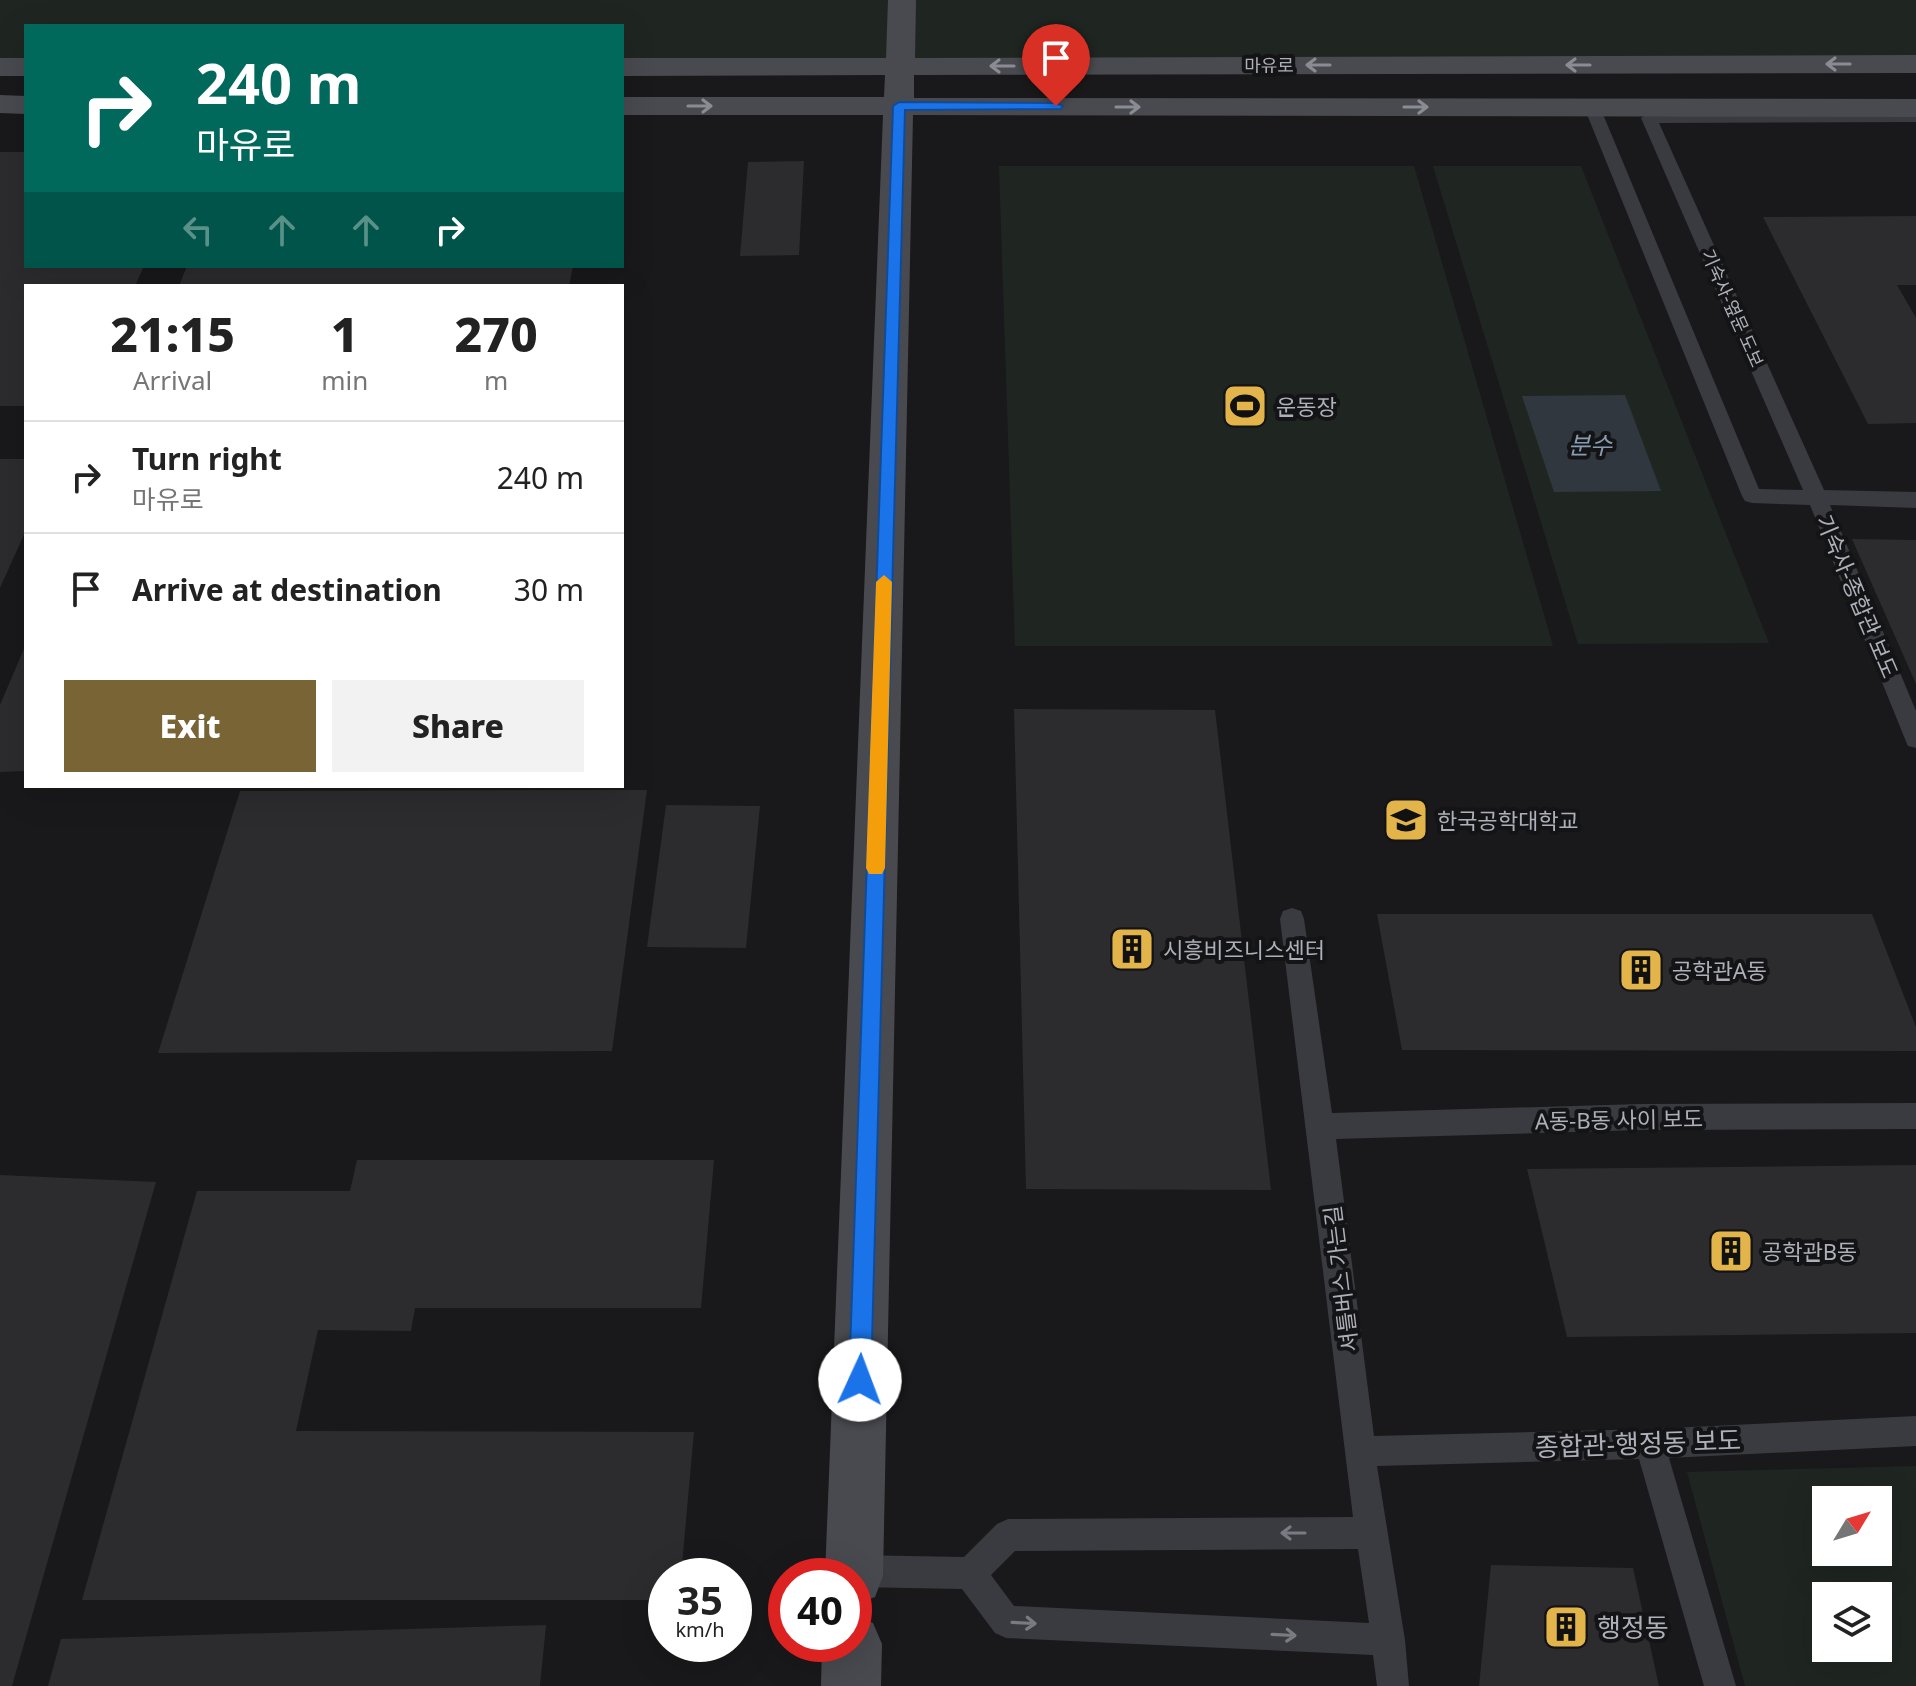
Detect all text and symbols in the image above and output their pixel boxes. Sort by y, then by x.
pin [1022,24,1090,106]
icon: arrive [1034,36,1078,80]
text: 240 m [196,44,361,120]
street label: 마유로 [1244,53,1294,77]
icon: right [64,56,168,160]
one-way arrow [1825,56,1852,72]
one-way arrow [1305,57,1332,73]
one-way arrow [1565,57,1592,73]
one-way arrow [989,58,1016,74]
one-way arrow [686,98,713,114]
one-way arrow [1114,99,1141,115]
one-way arrow [1402,99,1429,115]
text: 마유로 [196,120,295,169]
icon: left [176,208,220,252]
icon: ahead [260,208,304,252]
icon: ahead [344,208,388,252]
icon: right [428,208,472,252]
street label: 기숙사-옆문 도보 [1696,245,1770,371]
text: 21:15 [110,301,235,366]
text: 1 [331,301,359,366]
text: 270 [455,301,538,366]
text: Arrival [133,362,212,398]
text: min [321,362,368,398]
text: m [484,362,508,398]
sports icon: 운동장 [1221,382,1269,430]
place label: 운동장 [1276,391,1337,421]
water label: 분수 [1568,428,1613,461]
text: Turn right [132,438,282,479]
icon: right [64,455,108,499]
text: 240 m [497,457,584,498]
text: 마유로 [132,481,204,517]
street label: 기숙사-종합관 보도 [1810,510,1906,682]
icon: arrive [64,567,108,611]
text: Arrive at destination [132,569,442,610]
text: 30 m [514,569,584,610]
button: Exit [64,680,316,772]
button: Share [332,680,584,772]
school or university icon: 한국공학대학교 [1382,796,1430,844]
place label: 한국공학대학교 [1437,805,1579,835]
building icon: 시흥비즈니스센터 [1108,925,1156,973]
place label: 시흥비즈니스센터 [1163,934,1325,964]
building icon: 공학관A동 [1617,946,1665,994]
place label: 공학관A동 [1672,955,1767,985]
street label: A동-B동 사이 보도 [1535,1103,1703,1135]
street label: 셔틀버스 가는길 [1316,1204,1364,1354]
building icon: 공학관B동 [1707,1227,1755,1275]
place label: 공학관B동 [1762,1236,1857,1266]
position arrow [818,1338,902,1422]
street label: 종합관-행정동 보도 [1534,1421,1742,1465]
north arrow [1812,1486,1892,1566]
map controls [1812,1486,1892,1662]
one-way arrow [1280,1525,1307,1541]
speed limit sign: 40 [768,1558,872,1662]
text: 35 [677,1572,723,1627]
button: layers [1812,1582,1892,1662]
building icon: 행정동 [1542,1603,1590,1651]
place label: 행정동 [1597,1609,1669,1645]
one-way arrow [1010,1615,1037,1630]
text: km/h [675,1616,725,1643]
one-way arrow [1270,1628,1297,1643]

